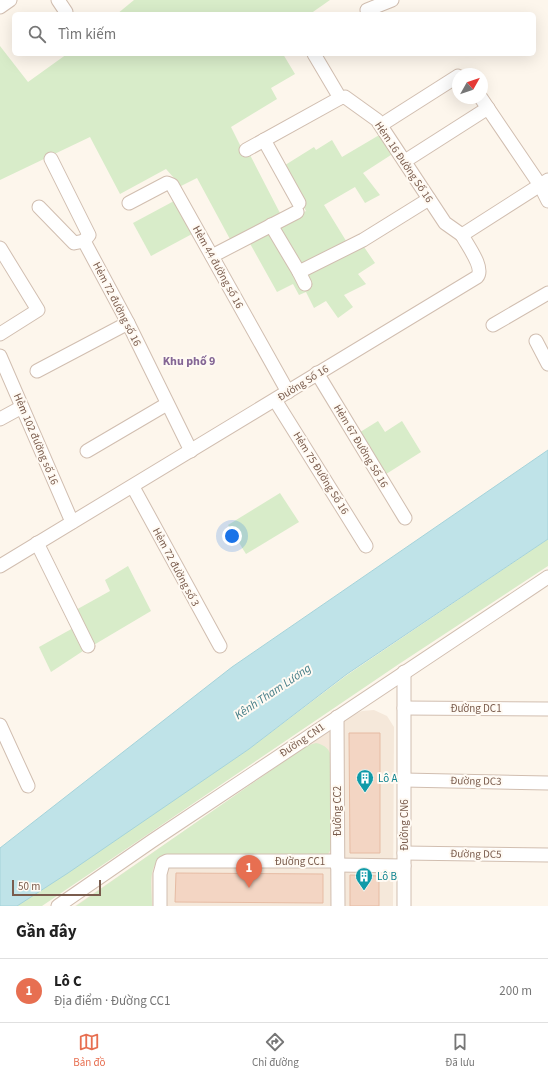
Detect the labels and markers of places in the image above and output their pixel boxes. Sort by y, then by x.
building icon: Lô A [355,768,375,793]
place label: Lô A [378,771,397,786]
pin: 1 [236,855,262,888]
building icon: Lô B [354,866,374,891]
place label: Lô B [377,869,397,884]

